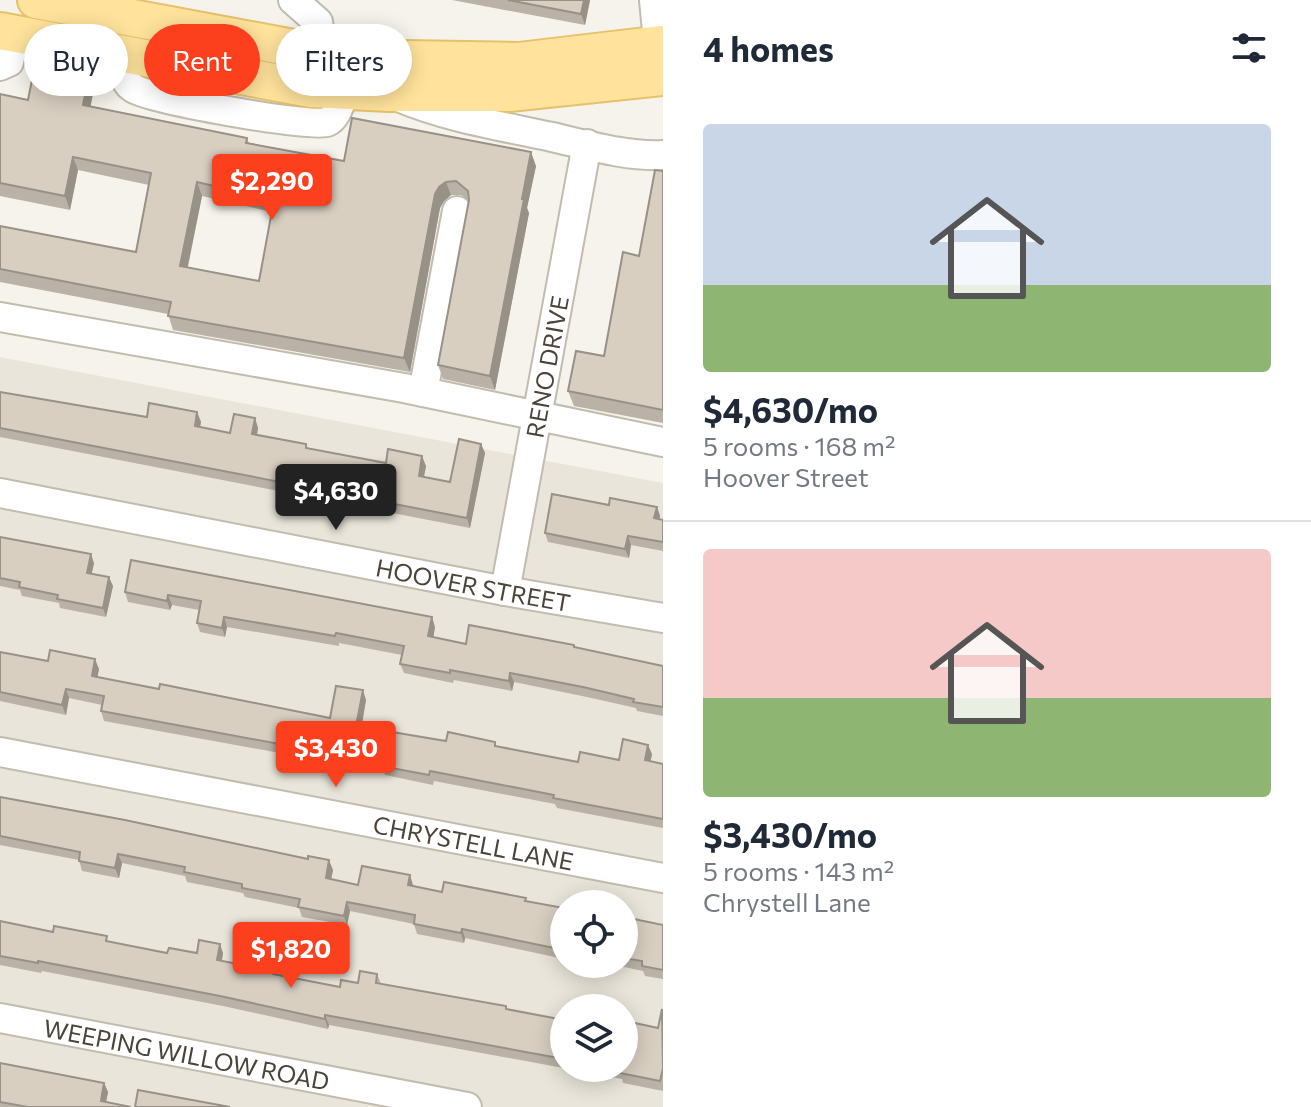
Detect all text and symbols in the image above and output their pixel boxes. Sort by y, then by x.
chip: Buy [24,24,128,96]
chip: Rent [144,24,260,96]
chip: Filters [276,24,412,96]
icon: filters [1227,26,1271,70]
text: 4 homes [703,27,834,69]
pin: $2,290 [207,154,337,222]
text: $2,290 [230,164,314,195]
icon: home [915,176,1059,320]
street label: RENO DRIVE [519,293,573,440]
text: $4,630/mo [703,388,878,430]
text: 5 rooms · 168 m² [703,430,895,461]
text: Hoover Street [703,461,869,492]
pin: $4,630 [271,464,401,532]
text: $4,630 [293,474,379,505]
street label: HOOVER STREET [374,552,573,616]
icon: home [915,601,1059,745]
pin: $3,430 [271,721,401,789]
text: $3,430 [294,731,378,762]
street label: CHRYSTELL LANE [371,809,576,875]
text: $3,430/mo [703,813,877,855]
text: 5 rooms · 143 m² [703,855,894,886]
text: Chrystell Lane [703,886,871,917]
map controls [550,890,638,1082]
button: locate [550,890,638,978]
pin: $1,820 [226,922,356,990]
text: $1,820 [251,932,331,963]
button: layers [550,994,638,1082]
street label: WEEPING WILLOW ROAD [41,1012,332,1095]

